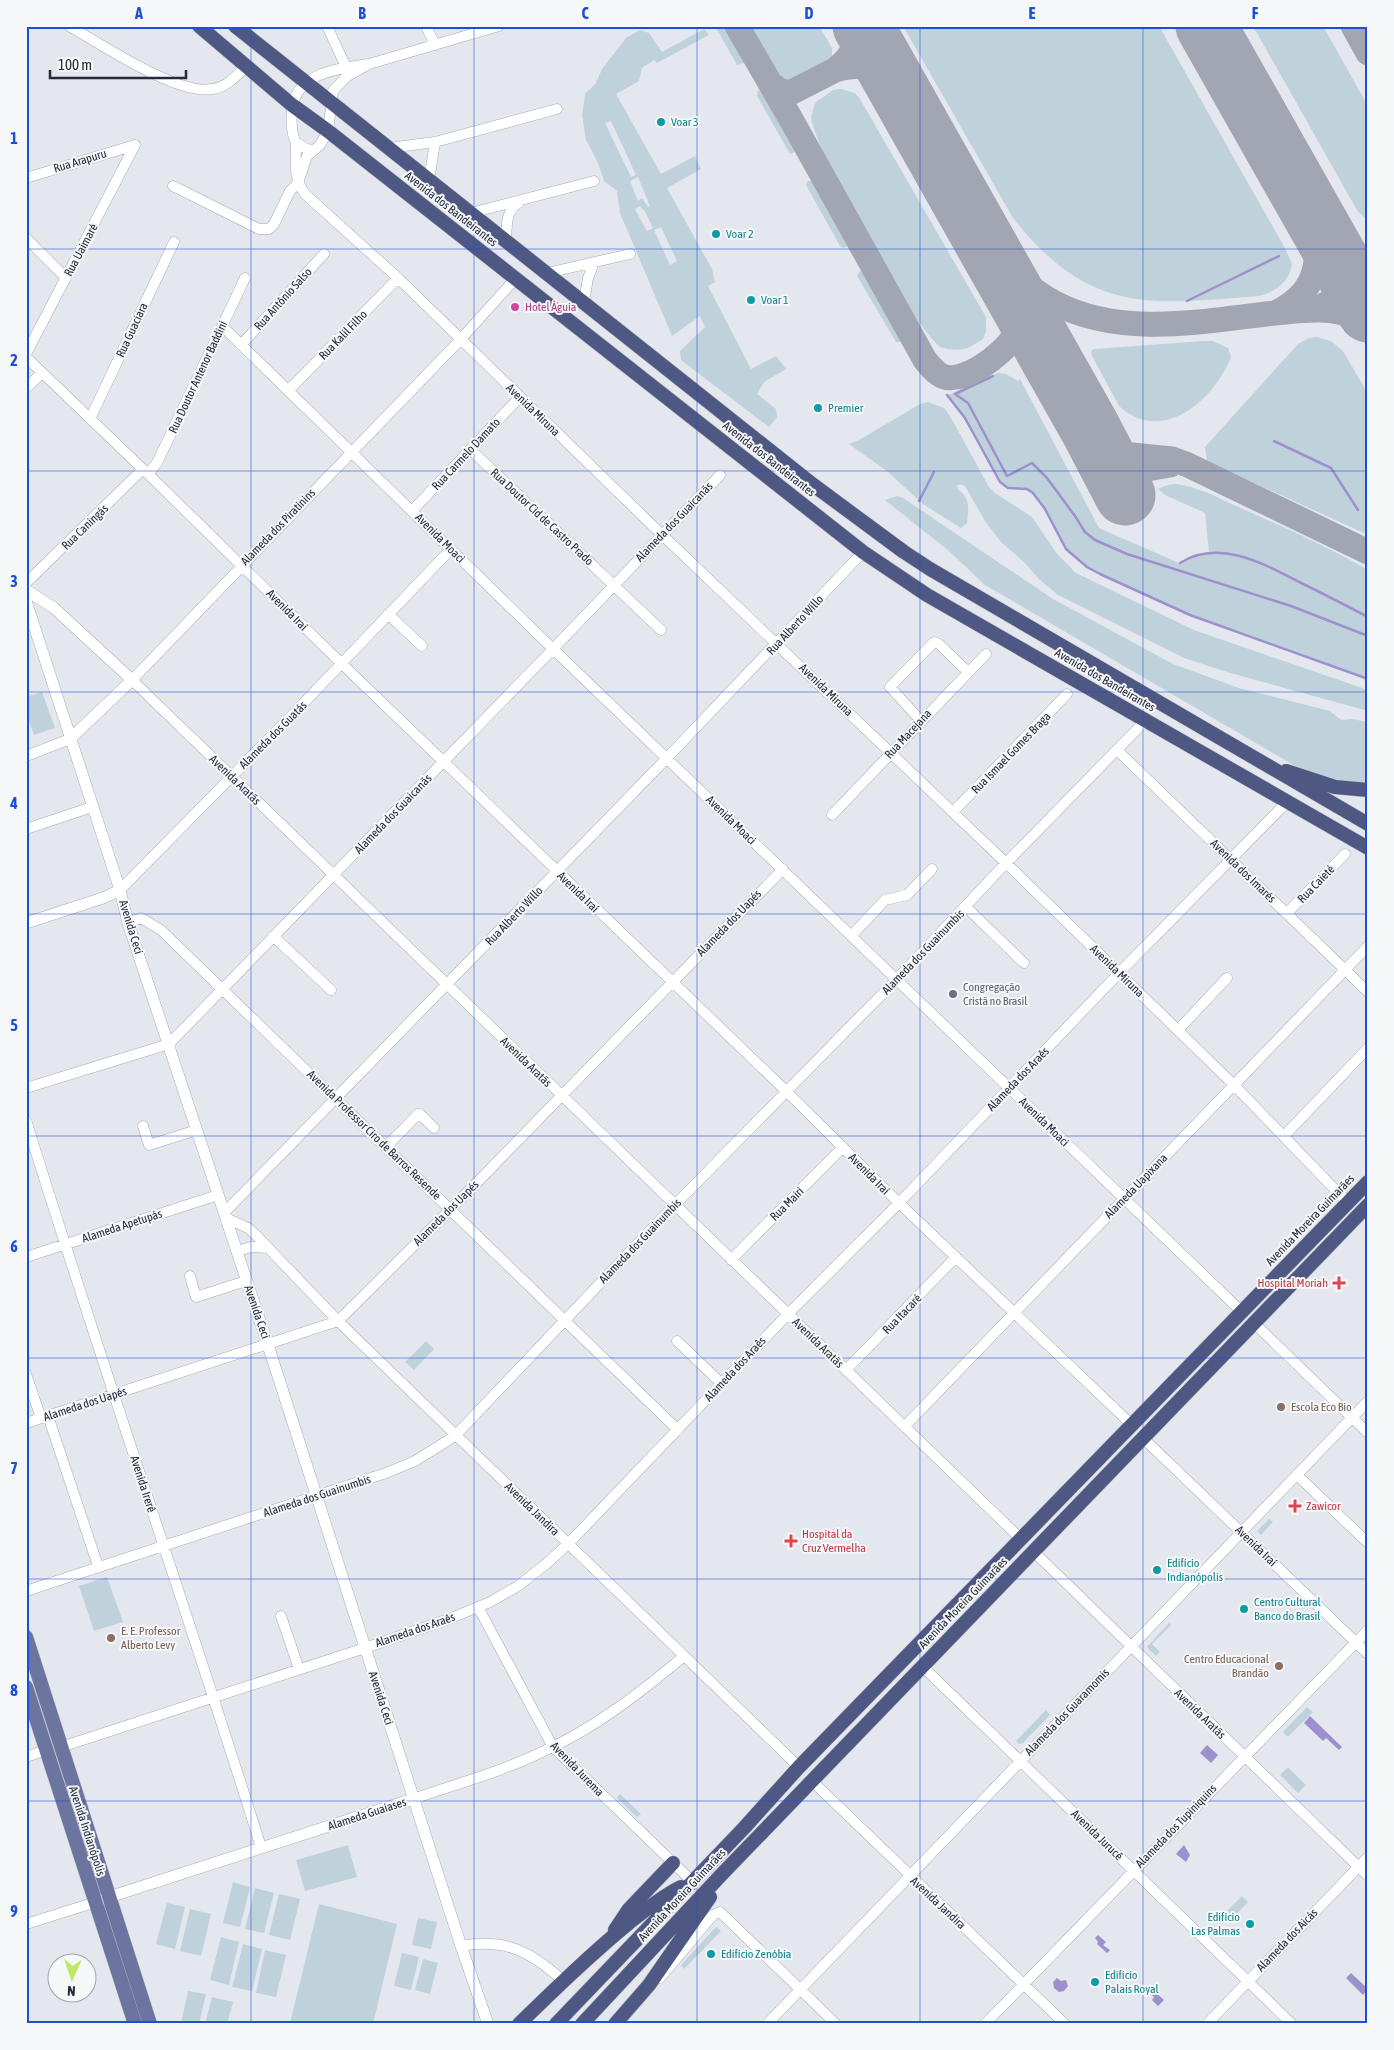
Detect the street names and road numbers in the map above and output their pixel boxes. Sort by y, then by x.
street label: Rua Arapuru [52,146,108,176]
street label: Avenida dos Bandeirantes [402,169,500,249]
street label: Rua Uaimaré [61,221,101,279]
street label: Rua Antônio Salso [251,265,315,333]
street label: Rua Guaciara [113,301,151,359]
street label: Rua Kalil Filho [316,307,370,363]
street label: Rua Doutor Antenor Baddini [166,319,230,435]
street label: Avenida Miruna [503,381,563,439]
street label: Rua Carmelo Damato [429,415,503,493]
street label: Avenida dos Bandeirantes [720,419,818,499]
street label: Rua Doutor Cid de Castro Prado [488,466,596,568]
street label: Alameda dos Guaicanãs [633,479,715,565]
street label: Alameda dos Piratinins [238,486,318,568]
street label: Rua Caningás [59,501,111,553]
street label: Avenida Moaci [412,510,468,566]
street label: Avenida Iraí [264,587,311,634]
street label: Rua Alberto Willo [764,592,826,658]
street label: Avenida dos Bandeirantes [1052,646,1158,714]
street label: Avenida Miruna [796,661,856,719]
street label: Alameda dos Guatás [236,698,310,772]
street label: Rua Macejana [882,706,934,762]
street label: Rua Ismael Gomes Braga [969,709,1053,797]
street label: Avenida Aratãs [207,752,263,808]
street label: Alameda dos Guaicanãs [352,771,434,857]
street label: Avenida Moaci [703,793,759,847]
street label: Avenida dos Imarés [1207,836,1279,906]
street label: Rua Caieté [1295,862,1337,906]
street label: Avenida Iraí [554,869,602,915]
street label: Rua Alberto Willo [482,883,546,948]
street label: Alameda dos Uapés [694,887,764,959]
street label: Avenida Ceci [116,898,146,956]
street label: Alameda dos Guainumbis [879,907,967,997]
street label: Avenida Miruna [1087,942,1147,1000]
street label: Avenida Aratãs [498,1034,554,1090]
street label: Alameda dos Araês [984,1044,1052,1114]
street label: Avenida Professor Ciro de Barros Resende [304,1067,444,1203]
street label: Avenida Moaci [1016,1095,1072,1149]
street label: Avenida Iraí [846,1151,893,1198]
street label: Alameda Uapixana [1102,1151,1170,1221]
street label: Avenida Moreira Guimarães [1263,1172,1357,1268]
street label: Alameda dos Uapés [410,1177,482,1249]
street label: Rua Mairi [767,1184,807,1224]
street label: Alameda dos Guainumbis [596,1196,684,1286]
street label: Alameda Apetupás [80,1206,164,1246]
street label: Avenida Ceci [241,1283,273,1341]
street label: Rua Itacaré [880,1291,924,1337]
street label: Avenida Aratãs [790,1315,846,1371]
street label: Alameda dos Araês [701,1334,769,1404]
street label: Alameda dos Uapés [42,1384,128,1424]
street label: Avenida Irerê [127,1454,159,1514]
street label: Alameda dos Guainumbis [261,1472,373,1520]
street label: Avenida Jandira [502,1480,562,1538]
street label: Avenida Iraí [1232,1523,1280,1569]
street label: Avenida Moreira Guimarães [916,1555,1010,1651]
street label: Alameda dos Araês [373,1610,457,1650]
street label: Alameda dos Guaramomis [1022,1666,1112,1758]
street label: Avenida Ceci [366,1669,396,1727]
street label: Avenida Aratãs [1172,1686,1228,1742]
street label: Avenida Jurema [547,1739,607,1799]
street label: Alameda dos Tupiniquins [1133,1781,1219,1871]
street label: Avenida Indianópolis [66,1784,108,1878]
street label: Alameda Guaiases [326,1795,408,1833]
street label: Avenida Jurucê [1068,1807,1126,1863]
street label: Avenida Moreira Guimarães [636,1846,728,1944]
street label: Avenida Jandira [908,1874,968,1932]
street label: Alameda dos Aicás [1254,1906,1320,1974]

